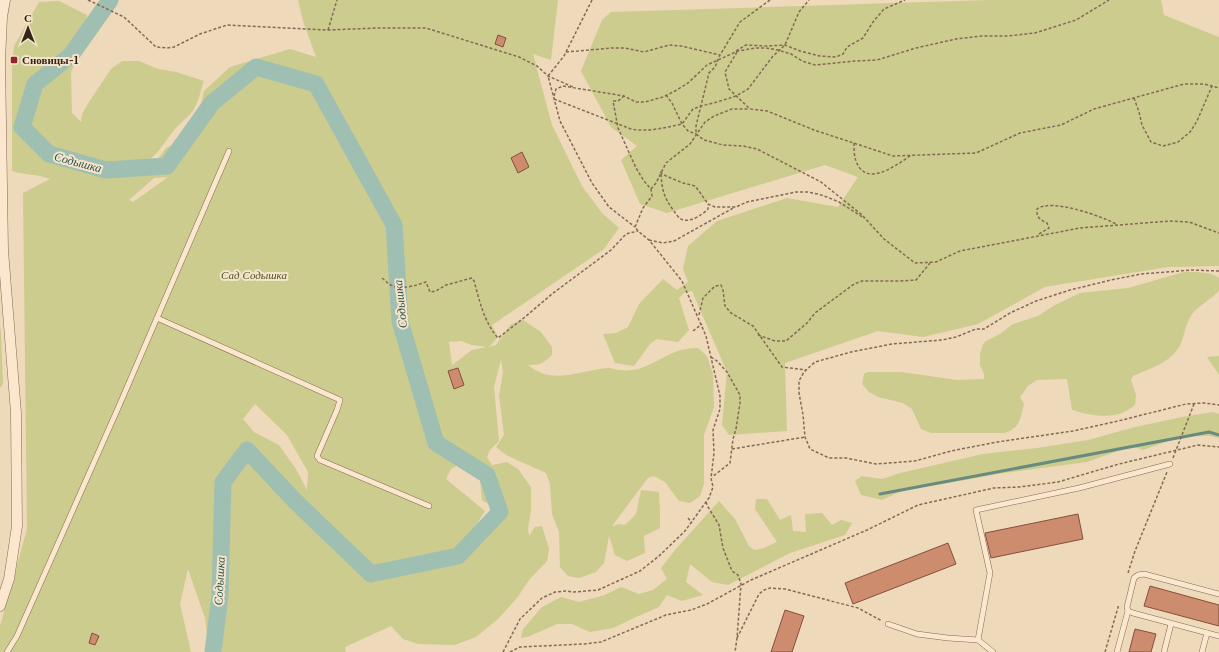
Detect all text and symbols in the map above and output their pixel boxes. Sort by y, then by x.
north arrow [8,8,48,48]
text: С [24,11,32,25]
place label: Сновицы-1 [22,53,79,67]
marker: Сновицы-1 [9,55,19,65]
water label: Содышка [53,148,103,176]
park label: Сад Содышка [221,268,287,282]
water label: Содышка [390,279,410,329]
water label: Содышка [210,556,228,606]

